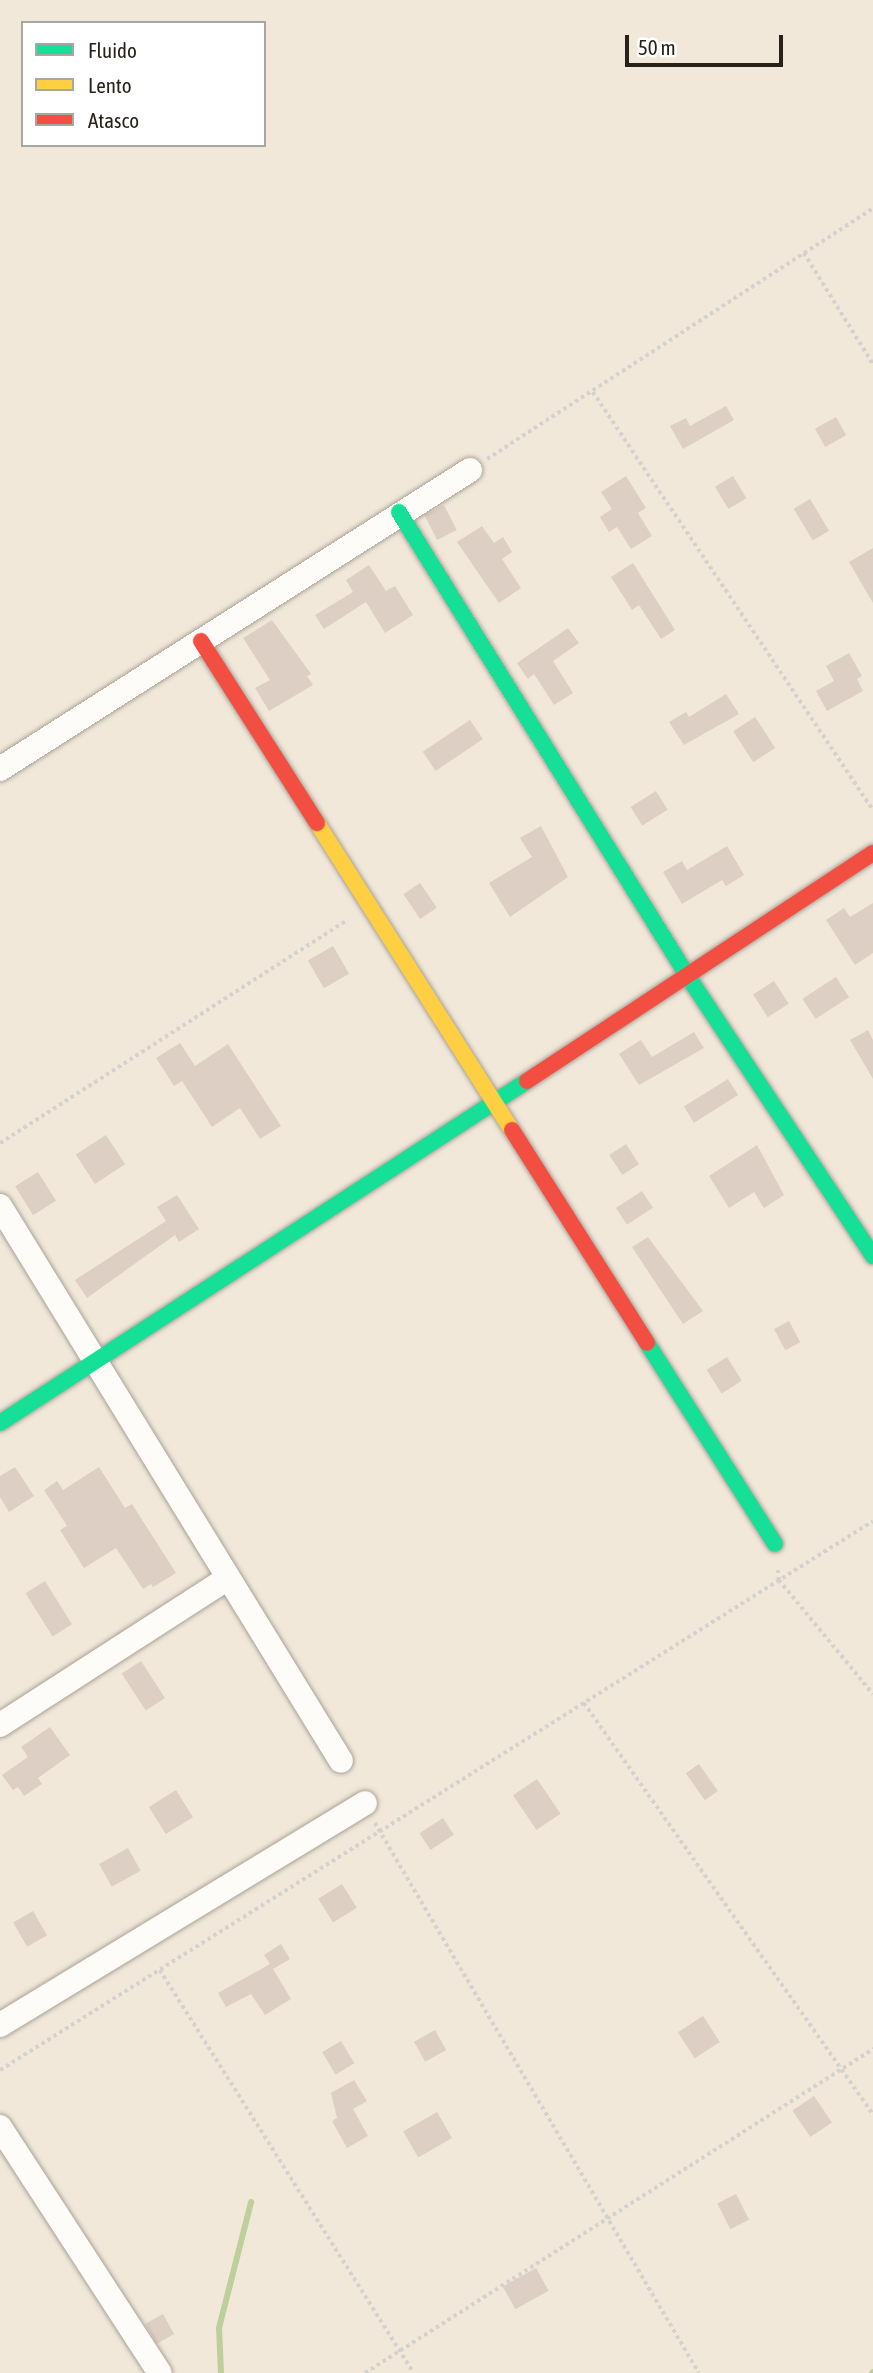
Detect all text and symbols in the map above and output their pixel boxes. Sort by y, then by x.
legend [21,21,266,147]
scale bar [628,21,786,65]
text: 50 m [638,35,676,59]
text: Fluido [88,38,137,62]
text: Lento [88,73,132,97]
text: Atasco [88,108,139,132]

